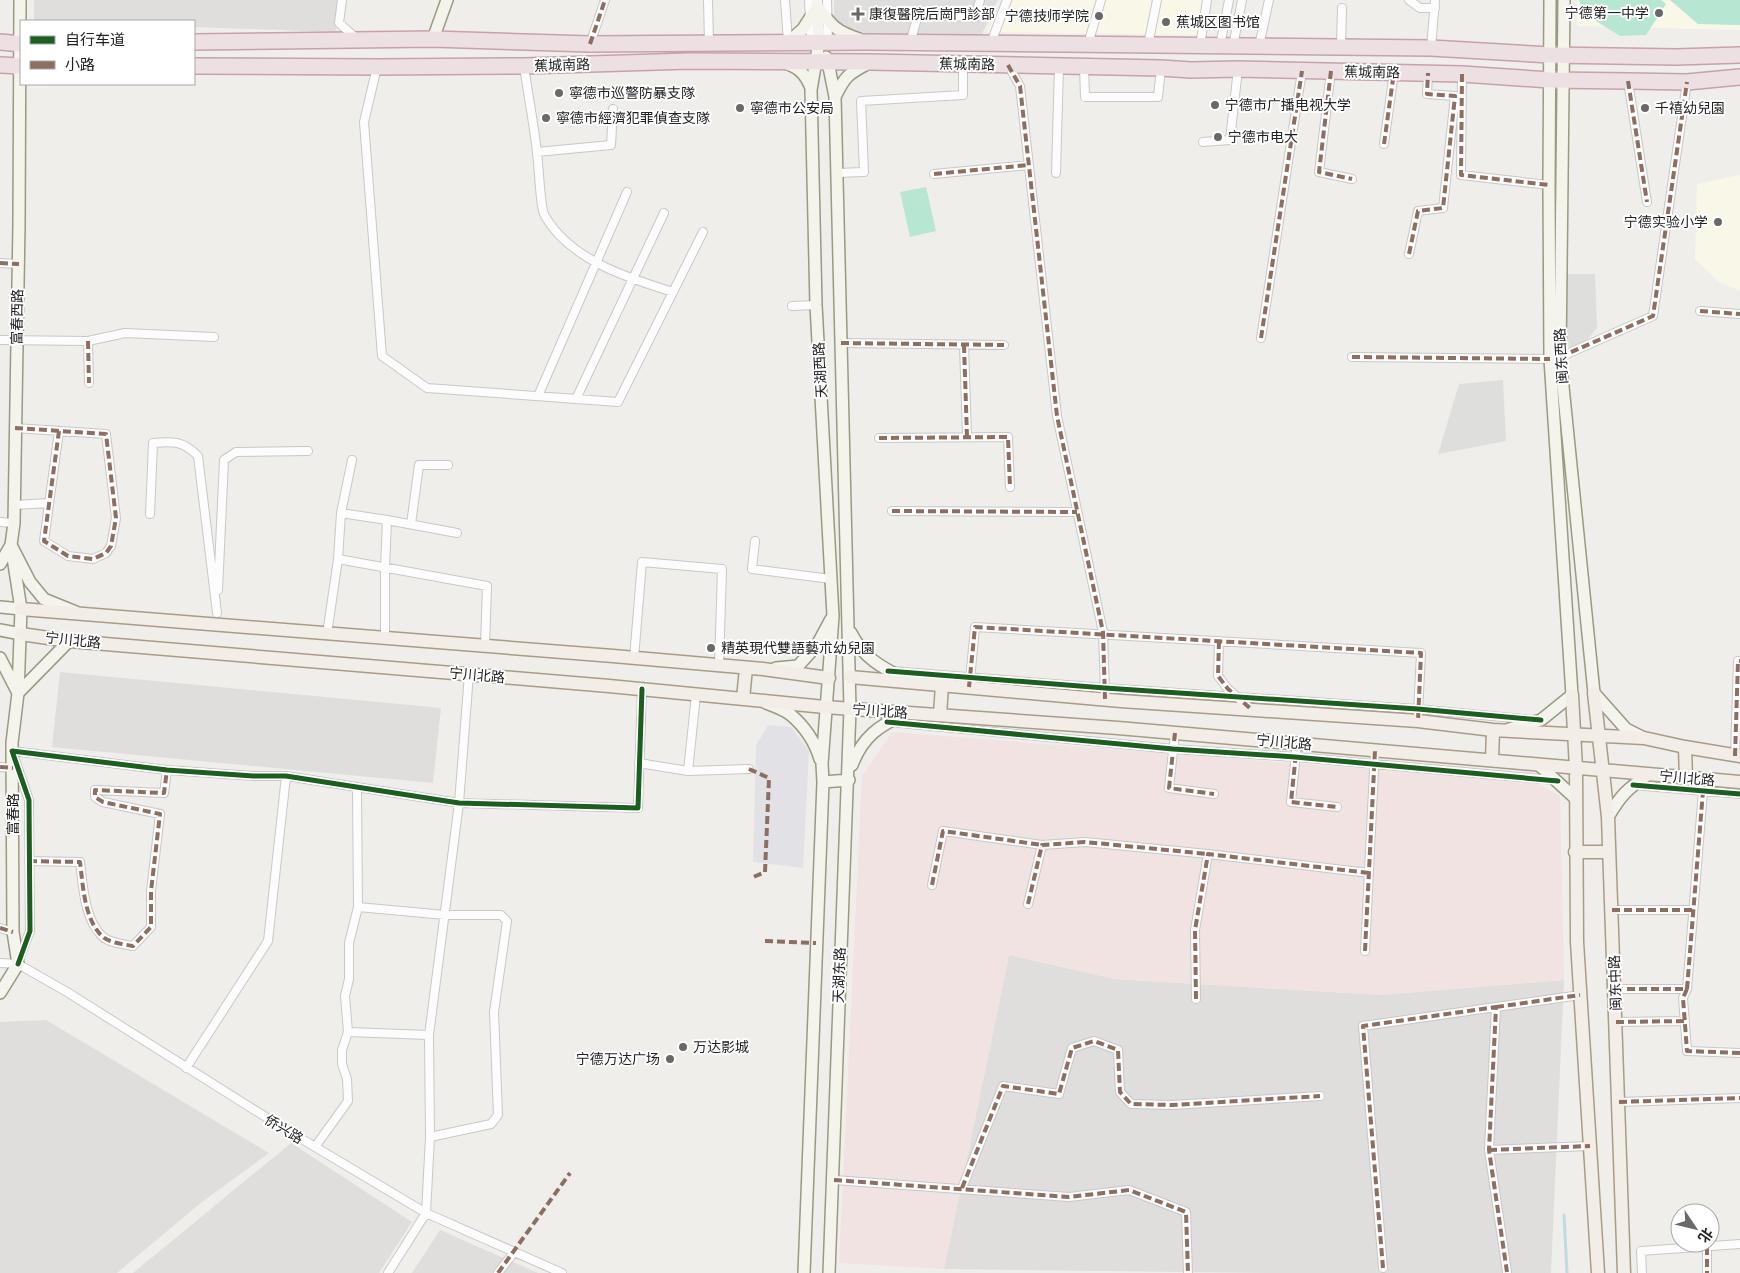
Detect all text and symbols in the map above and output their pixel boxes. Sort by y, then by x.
place label: 宁德第一中学 [1565,4,1649,22]
place label: 康復醫院后崗門診部 [869,5,995,23]
marker: 康復醫院后崗門診部 [851,7,865,21]
place label: 宁德技师学院 [1005,7,1089,25]
marker: 宁德第一中学 [1653,7,1665,19]
marker: 宁德技师学院 [1093,10,1105,22]
place label: 蕉城区图书馆 [1176,13,1260,31]
marker: 蕉城区图书馆 [1160,16,1172,28]
legend [20,20,195,85]
text: 自行车道 [65,29,125,50]
text: 小路 [65,54,95,75]
street label: 蕉城南路 [534,55,590,75]
street label: 蕉城南路 [939,55,995,73]
street label: 蕉城南路 [1344,63,1400,81]
place label: 寧德市巡警防暴支隊 [569,84,695,102]
marker: 寧德市巡警防暴支隊 [553,87,565,99]
place label: 宁德市广播电视大学 [1225,96,1351,114]
place label: 寧德市公安局 [750,99,834,117]
marker: 宁德市广播电视大学 [1209,99,1221,111]
place label: 千禧幼兒園 [1655,99,1725,117]
marker: 寧德市公安局 [734,102,746,114]
marker: 千禧幼兒園 [1639,102,1651,114]
place label: 寧德市經濟犯罪偵查支隊 [556,109,710,127]
marker: 寧德市經濟犯罪偵查支隊 [540,112,552,124]
place label: 宁德市电大 [1228,128,1298,146]
marker: 宁德市电大 [1212,131,1224,143]
place label: 宁德实验小学 [1624,213,1708,231]
marker: 宁德实验小学 [1712,216,1724,228]
street label: 富春西路 [8,289,26,345]
street label: 闽东西路 [1551,328,1571,384]
street label: 天湖西路 [810,342,830,398]
street label: 宁川北路 [44,628,102,652]
place label: 精英現代雙語藝朮幼兒園 [721,639,875,657]
marker: 精英現代雙語藝朮幼兒園 [705,642,717,654]
street label: 宁川北路 [448,664,506,686]
street label: 宁川北路 [851,700,909,722]
street label: 宁川北路 [1255,731,1313,753]
street label: 宁川北路 [1658,767,1716,789]
street label: 富春路 [4,793,22,835]
street label: 天湖东路 [829,947,849,1003]
street label: 闽东中路 [1605,955,1625,1011]
place label: 万达影城 [693,1038,749,1056]
marker: 万达影城 [677,1041,689,1053]
place label: 宁德万达广场 [576,1050,660,1068]
marker: 宁德万达广场 [664,1053,676,1065]
street label: 侨兴路 [261,1110,307,1148]
north arrow [1670,1203,1720,1253]
text: 北 [1694,1225,1717,1246]

